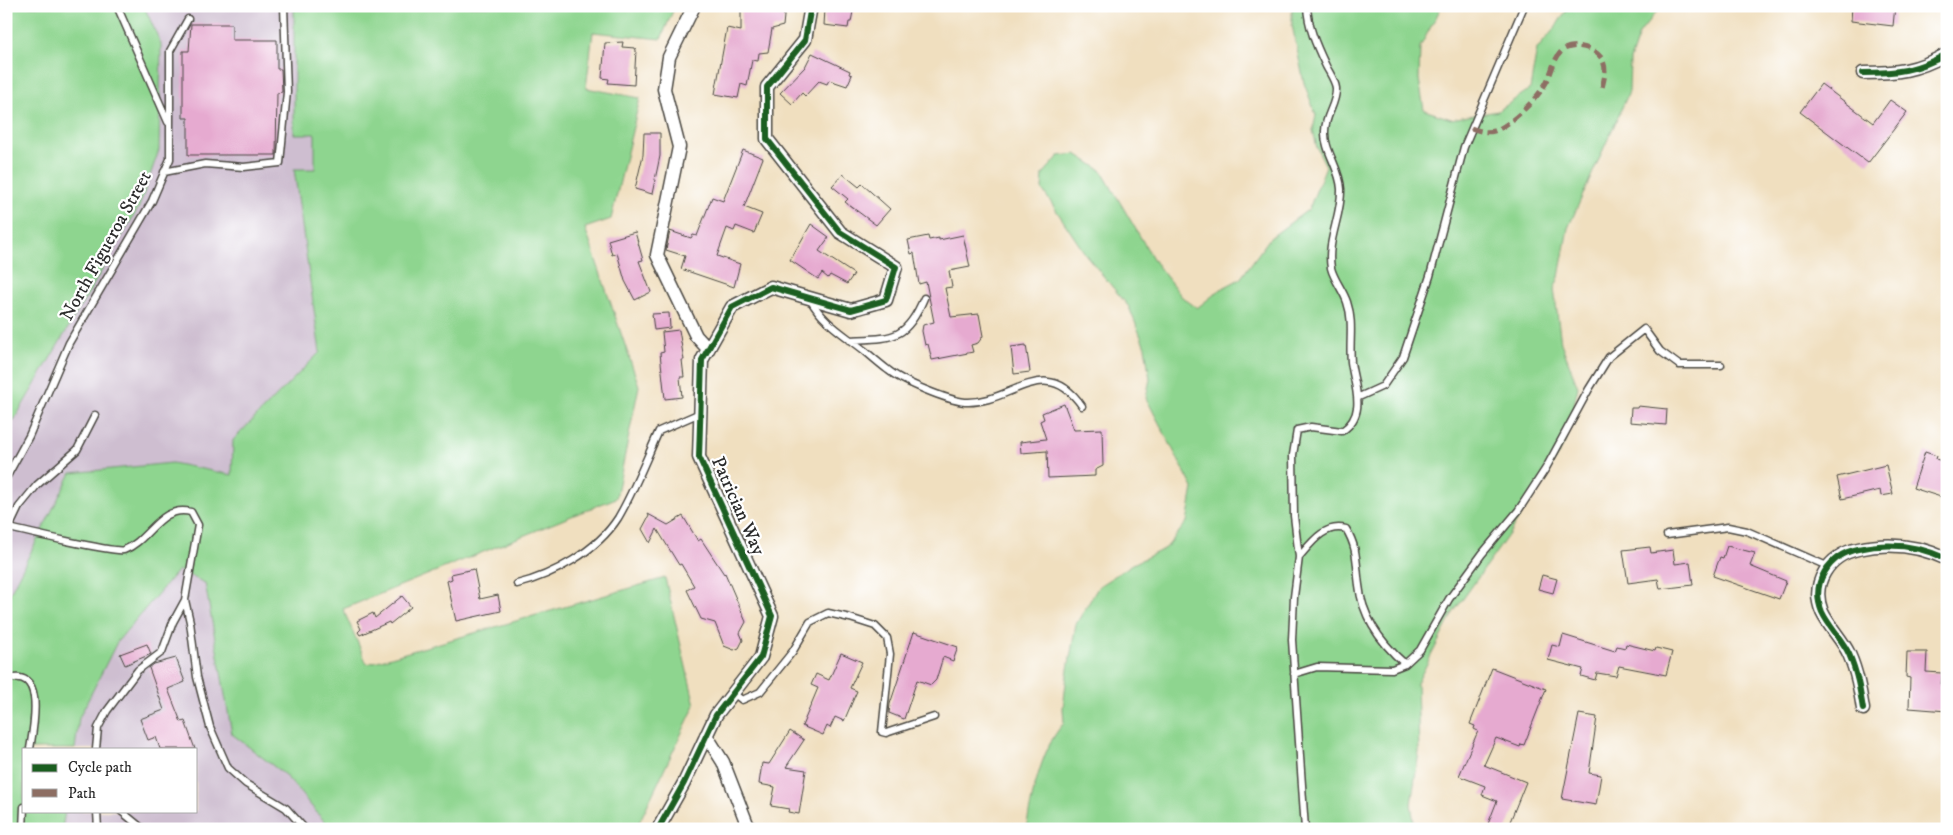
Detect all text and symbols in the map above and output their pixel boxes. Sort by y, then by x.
street label: North Figueroa Street [55,167,157,325]
street label: Patrician Way [706,453,770,560]
legend [22,748,198,812]
text: Cycle path [68,758,132,777]
text: Path [68,784,96,803]

